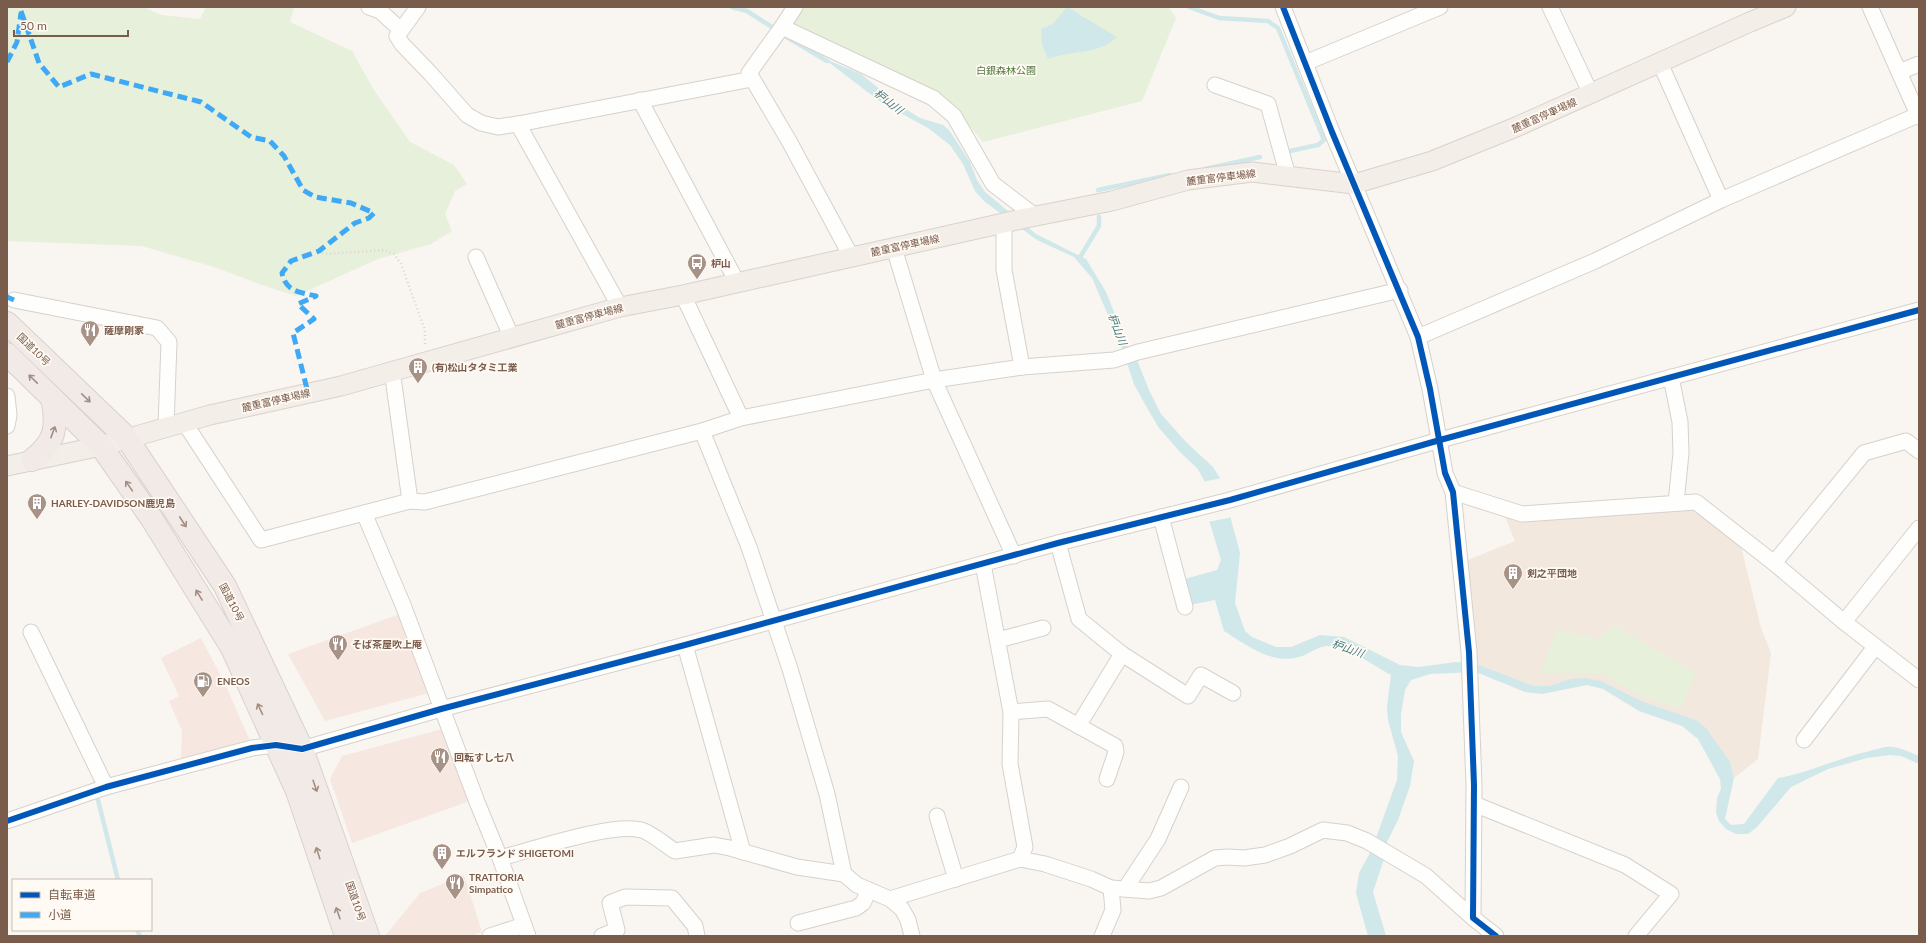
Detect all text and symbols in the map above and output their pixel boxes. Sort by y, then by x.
scale bar [14,12,128,38]
text: 50 m [20,18,47,33]
park label: 白銀森林公園 [976,64,1036,76]
water label: 枦山川 [872,86,907,117]
street label: 麓重富停車場線 [1510,95,1578,135]
street label: 麓重富停車場線 [1186,167,1256,187]
street label: 麓重富停車場線 [870,232,940,258]
bus stop icon: 枦山 [686,252,708,280]
place label: 枦山 [711,257,731,269]
street label: 麓重富停車場線 [554,301,624,331]
water label: 枦山川 [1106,311,1130,348]
restaurant icon: 薩摩剛家 [79,319,101,347]
place label: 薩摩剛家 [104,324,144,336]
street label: 国道10号 [15,330,53,368]
building icon: (有)松山タタミ工業 [407,356,429,384]
place label: (有)松山タタミ工業 [432,361,518,373]
one-way arrow [28,374,38,384]
street label: 麓重富停車場線 [241,386,311,414]
one-way arrow [81,394,91,403]
one-way arrow [49,427,57,439]
one-way arrow [125,480,133,491]
building icon: HARLEY-DAVIDSON鹿児島 [26,492,48,520]
place label: HARLEY-DAVIDSON鹿児島 [51,497,175,509]
one-way arrow [179,516,187,527]
building icon: 剣之平団地 [1502,562,1524,590]
place label: 剣之平団地 [1527,567,1577,579]
street label: 国道10号 [217,581,247,623]
one-way arrow [195,590,203,601]
restaurant icon: そば茶屋吹上庵 [327,633,349,661]
water label: 枦山川 [1330,636,1367,660]
place label: そば茶屋吹上庵 [352,638,422,650]
fuel station icon: ENEOS [192,670,214,698]
place label: ENEOS [217,675,250,687]
one-way arrow [256,704,263,716]
restaurant icon: 回転すし七八 [429,746,451,774]
place label: 回転すし七八 [454,751,514,763]
one-way arrow [312,779,320,791]
building icon: エルフランド SHIGETOMI [431,842,453,870]
one-way arrow [313,847,321,859]
place label: エルフランド SHIGETOMI [456,847,574,859]
place label: TRATTORIA Simpatico [469,871,524,895]
restaurant icon: TRATTORIA Simpatico [444,872,466,900]
legend [12,879,152,931]
street label: 国道10号 [344,879,368,923]
text: 自転車道 [48,887,96,902]
text: 小道 [48,907,72,922]
one-way arrow [334,907,341,920]

